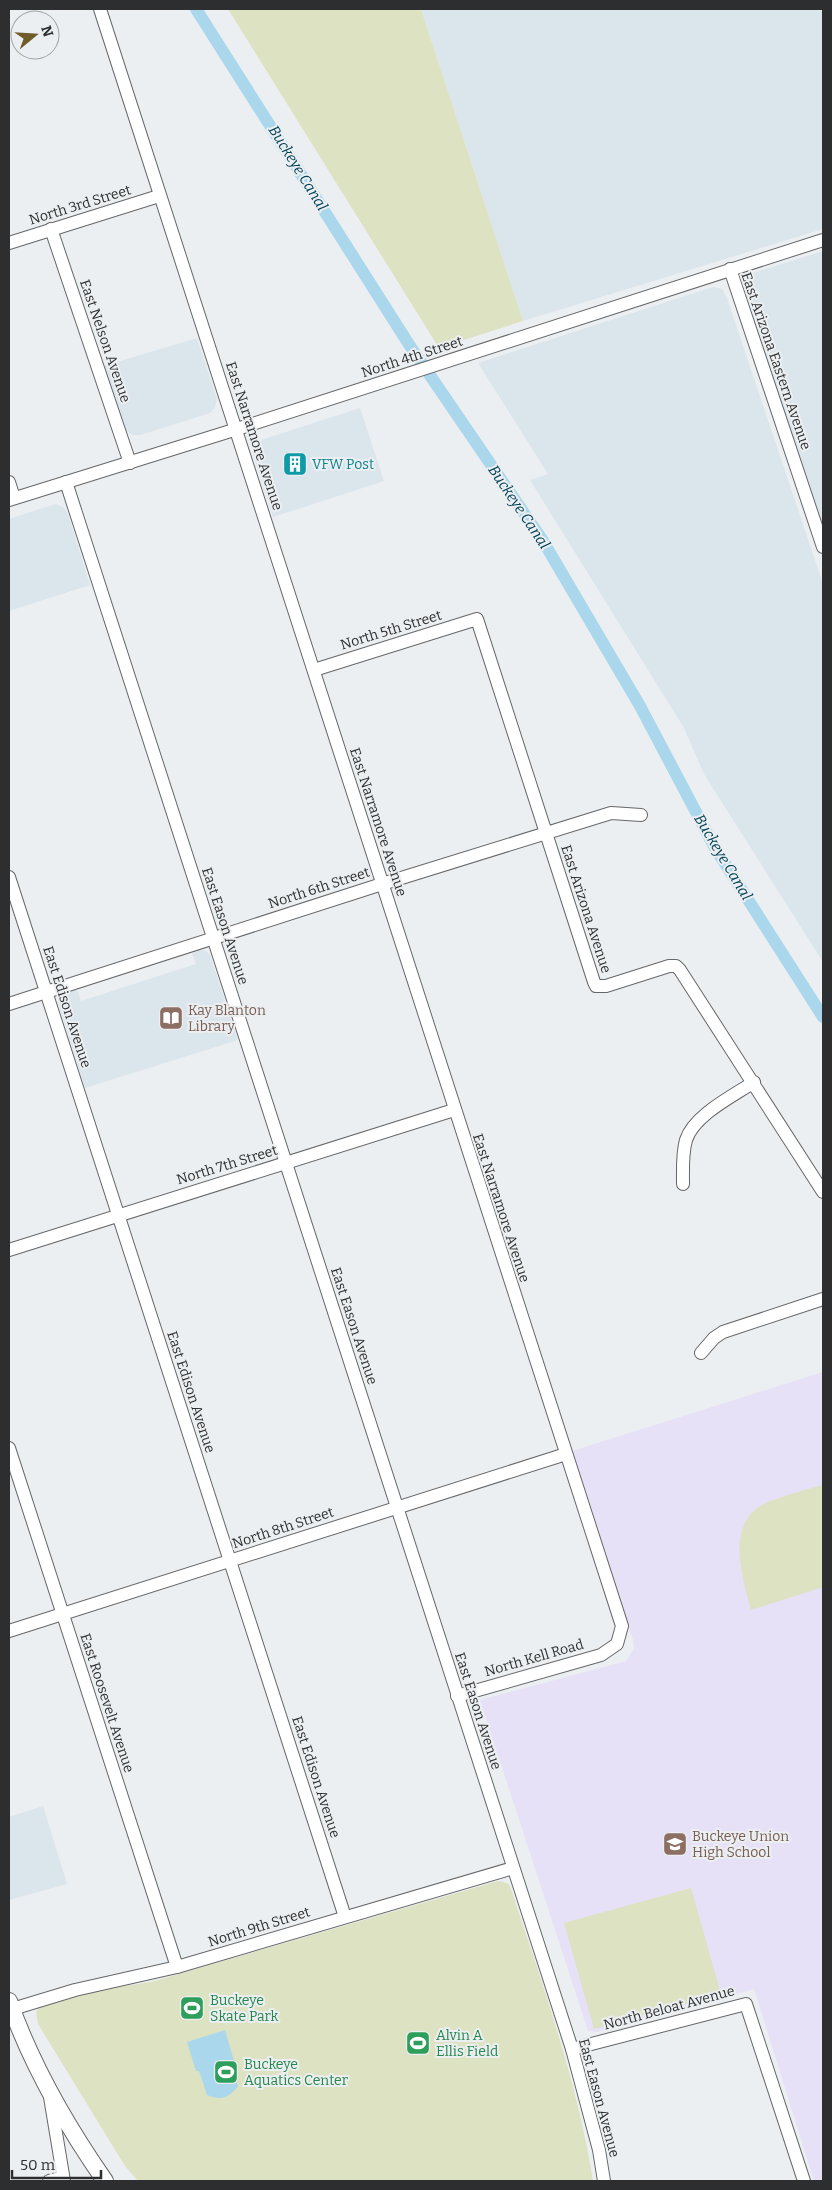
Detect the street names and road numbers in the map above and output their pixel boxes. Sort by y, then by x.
street label: North 3rd Street [27,181,133,229]
street label: East Arizona Eastern Avenue [738,270,814,452]
street label: East Nelson Avenue [76,277,134,405]
street label: North 4th Street [359,333,465,381]
street label: East Narramore Avenue [222,359,286,513]
street label: North 5th Street [338,607,444,653]
street label: East Narramore Avenue [346,745,410,899]
street label: East Arizona Avenue [557,843,615,975]
street label: North 6th Street [266,864,372,912]
street label: East Eason Avenue [198,865,252,987]
street label: East Edison Avenue [39,944,95,1070]
street label: East Narramore Avenue [469,1131,533,1285]
street label: North 7th Street [175,1142,279,1188]
street label: East Eason Avenue [327,1265,381,1387]
street label: East Edison Avenue [163,1329,219,1455]
street label: North 8th Street [230,1504,336,1552]
street label: East Roosevelt Avenue [76,1631,138,1775]
street label: North Kell Road [482,1636,586,1680]
street label: East Eason Avenue [451,1650,505,1772]
street label: East Edison Avenue [288,1714,344,1840]
street label: North 9th Street [206,1903,312,1951]
street label: North Beloat Avenue [602,1982,736,2034]
street label: East Eason Avenue [575,2037,623,2159]

